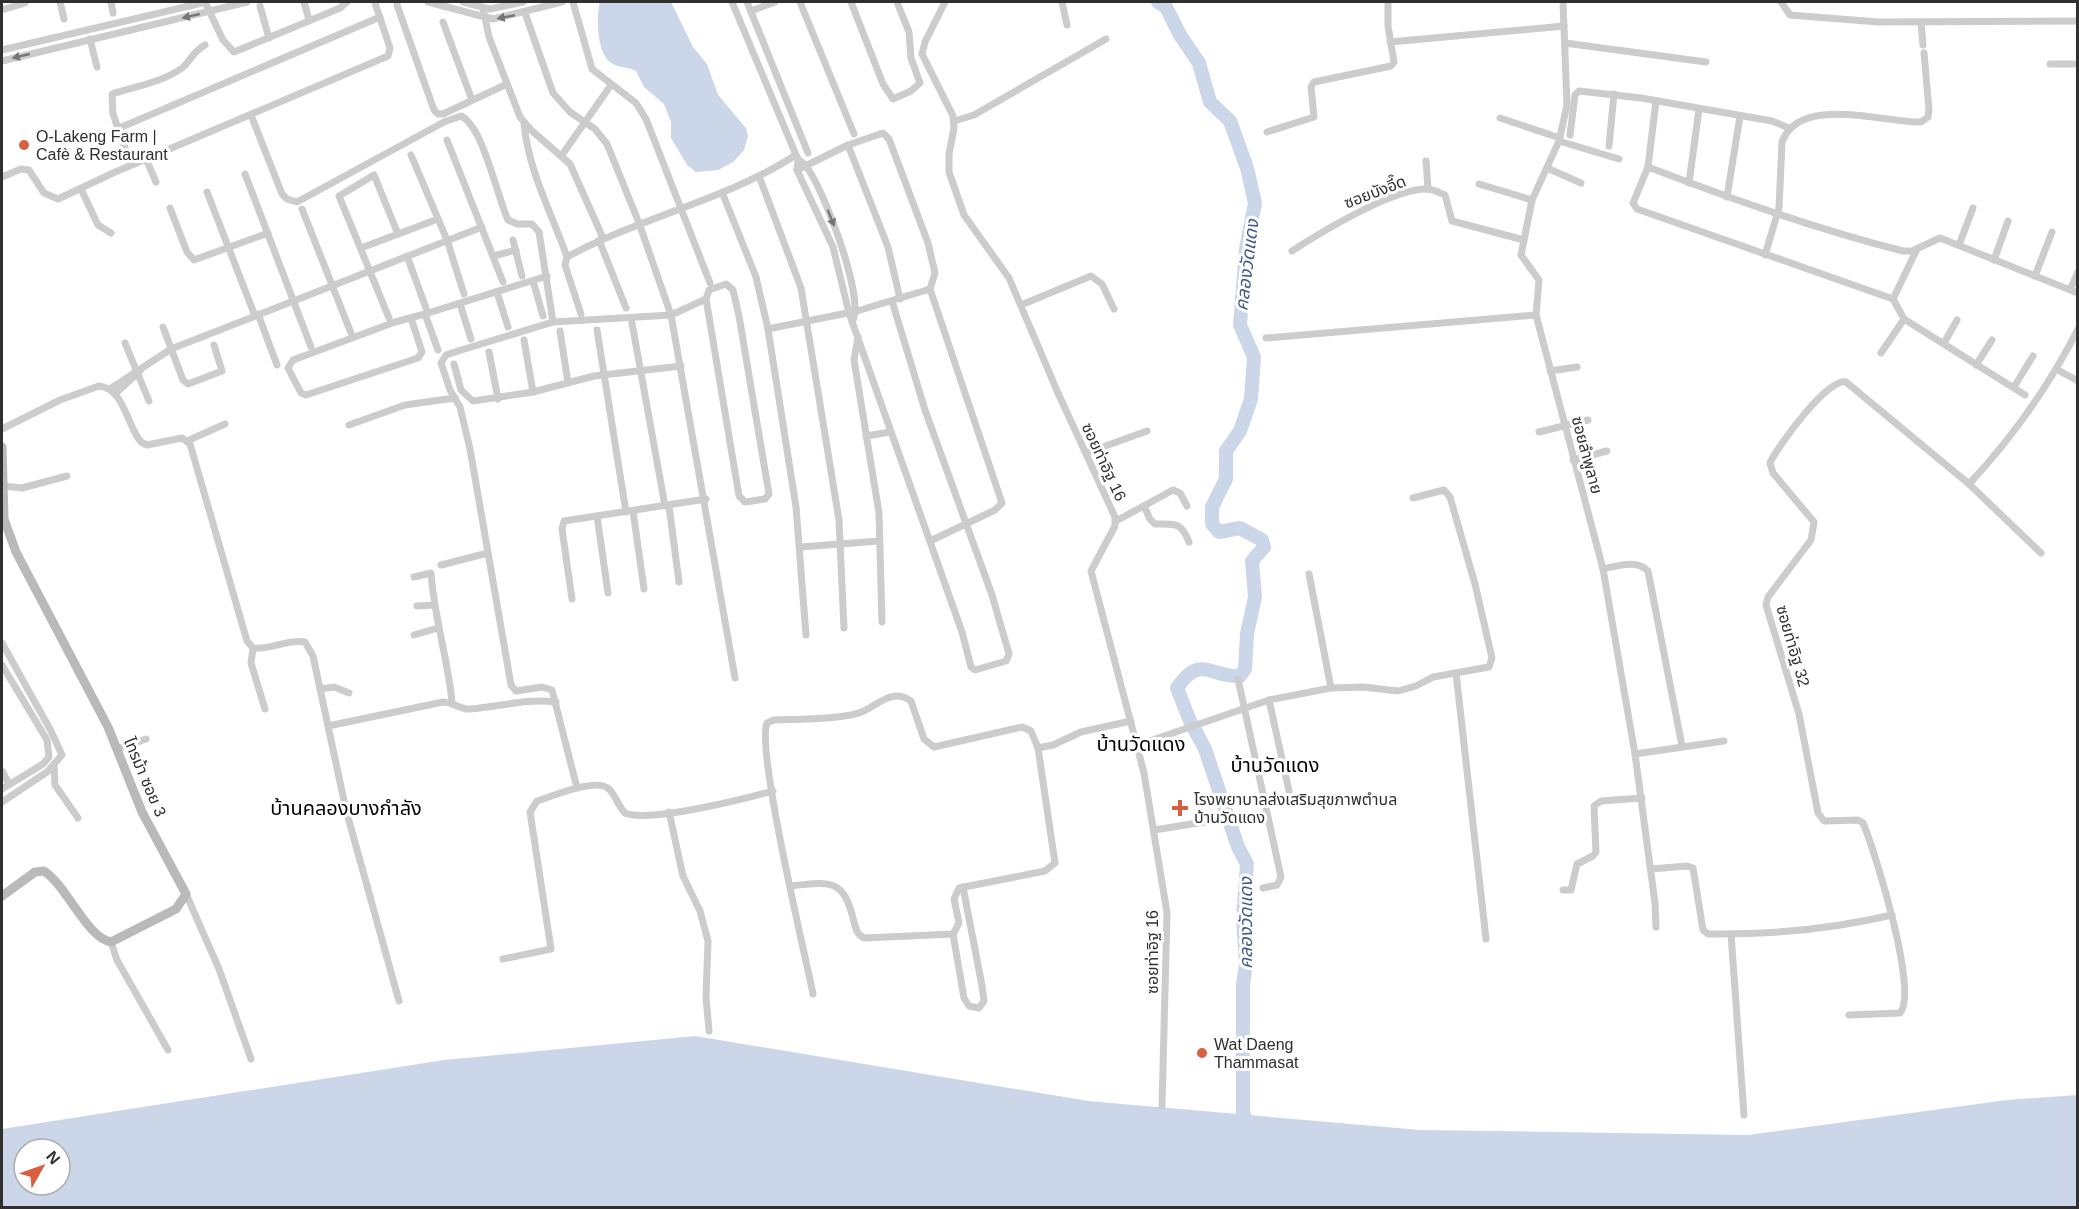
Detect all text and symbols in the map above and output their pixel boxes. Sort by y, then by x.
one-way arrow [181,12,200,21]
one-way arrow [496,13,515,22]
one-way arrow [12,52,30,62]
place label: O-Lakeng Farm | Cafè & Restaurant [36,128,168,163]
marker: O-Lakeng Farm | Cafè & Restaurant [17,138,31,152]
street label: ซอยบังอี๊ด [1341,170,1408,212]
one-way arrow [826,209,836,227]
water label: คลองวัดแดง [1231,217,1263,312]
street label: ซอยลำพูลาย [1568,414,1605,496]
street label: ซอยท่าอิฐ 16 [1079,420,1129,504]
street label: ซอยท่าอิฐ 32 [1773,603,1813,689]
district label: บ้านวัดแดง [1097,733,1185,755]
street label: ไทรม้า ซอย 3 [120,734,169,819]
district label: บ้านวัดแดง [1231,754,1319,776]
place label: โรงพยาบาลส่งเสริมสุขภาพตำบล บ้านวัดแดง [1194,791,1397,826]
district label: บ้านคลองบางกำลัง [270,797,422,819]
marker: โรงพยาบาลส่งเสริมสุขภาพตำบล บ้านวัดแดง [1171,799,1189,817]
water label: คลองวัดแดง [1236,876,1256,969]
street label: ซอยท่าอิฐ 16 [1144,910,1161,994]
place label: Wat Daeng Thammasat [1214,1036,1299,1071]
marker: Wat Daeng Thammasat [1195,1046,1209,1060]
north arrow [12,1137,72,1197]
text: N [43,1148,63,1168]

